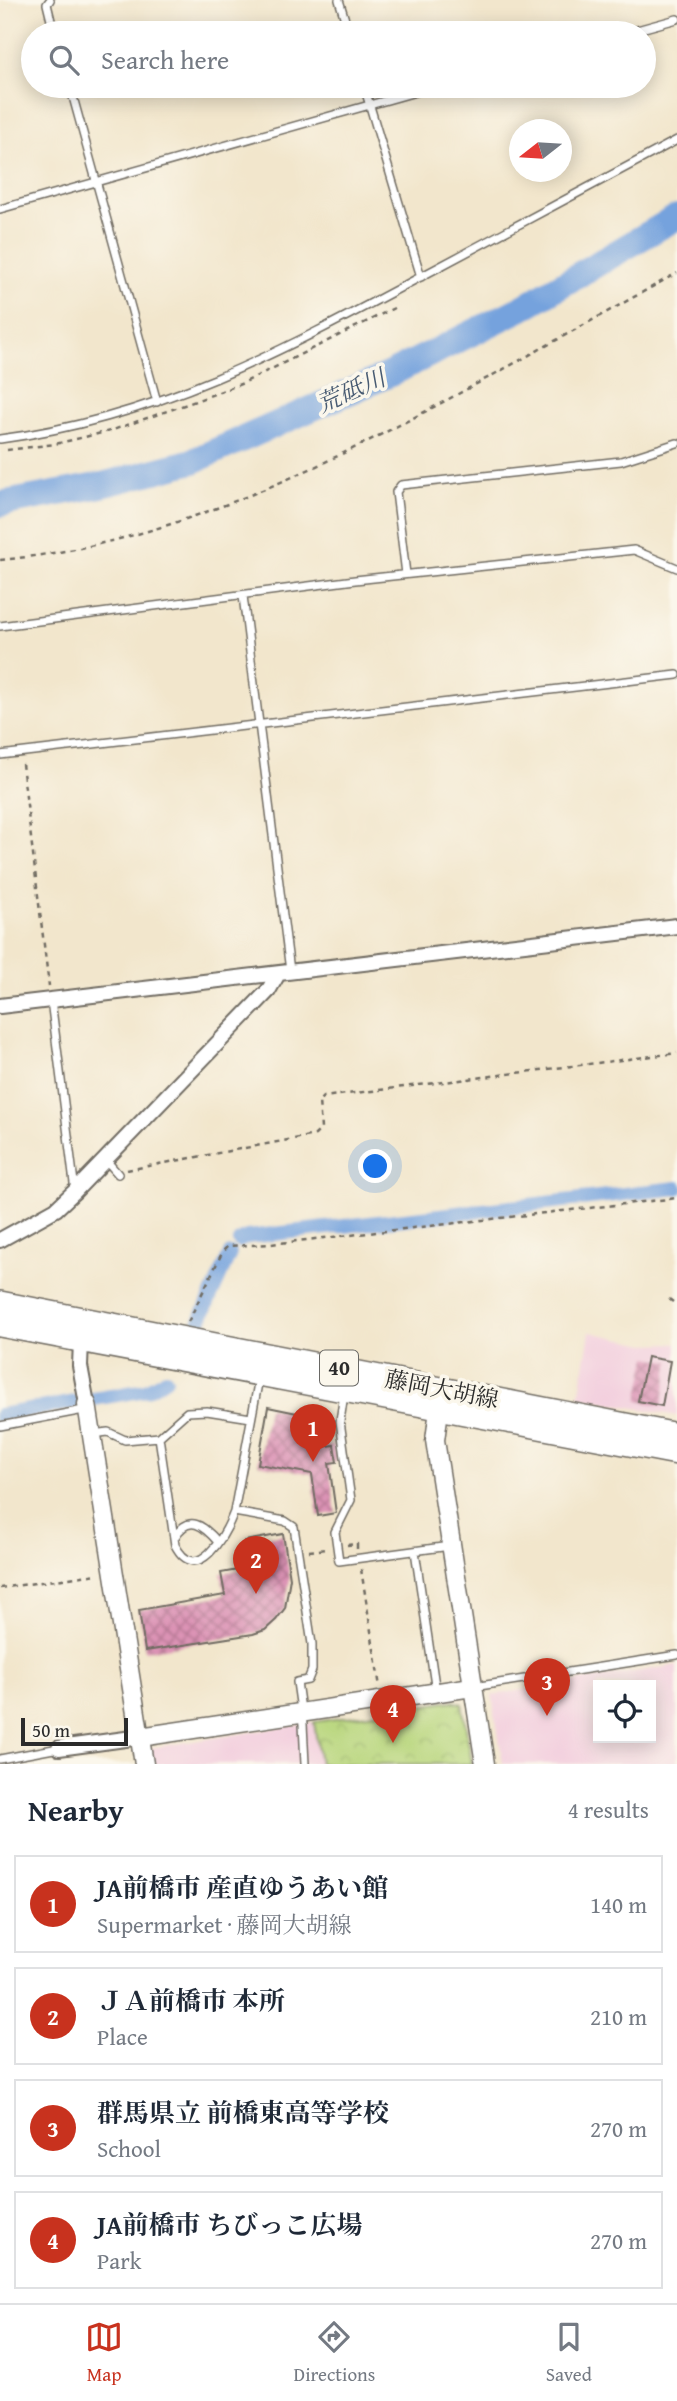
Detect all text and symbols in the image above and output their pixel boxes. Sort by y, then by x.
search box [21,21,656,98]
text: Search here [101,40,229,79]
icon: search [45,41,83,79]
north arrow [509,119,572,182]
water label: 荒砥川 [311,359,394,421]
your location [358,1149,392,1183]
road number: 40 [320,1350,358,1386]
street label: 藤岡大胡線 [383,1361,502,1416]
pin: 1 [290,1404,336,1462]
pin: 2 [233,1536,279,1594]
pin: 3 [524,1658,570,1716]
map controls [593,1680,656,1743]
button: locate [593,1680,656,1743]
pin: 4 [370,1685,416,1743]
scale bar [21,1715,128,1747]
text: 50 m [32,1716,70,1744]
text: Nearby [28,1788,124,1832]
text: 4 results [568,1793,649,1826]
text: JA前橋市 産直ゆうあい館 [97,1868,388,1907]
text: 1 [47,1888,59,1921]
text: 140 m [590,1888,647,1921]
text: Supermarket · 藤岡大胡線 [97,1908,352,1941]
text: ＪＡ前橋市 本所 [97,1981,285,2020]
text: 2 [47,2000,59,2033]
text: 210 m [590,2000,647,2033]
text: Place [97,2020,148,2053]
text: 群馬県立 前橋東高等学校 [97,2093,389,2132]
text: 3 [47,2112,59,2145]
text: 270 m [590,2112,647,2145]
text: School [97,2132,161,2165]
text: JA前橋市 ちびっこ広場 [97,2205,362,2244]
text: 4 [47,2224,59,2257]
text: 270 m [590,2224,647,2257]
text: Park [97,2244,141,2277]
tab: Map [85,2318,123,2388]
tab: Directions [294,2318,375,2388]
tab: Saved [546,2318,592,2388]

